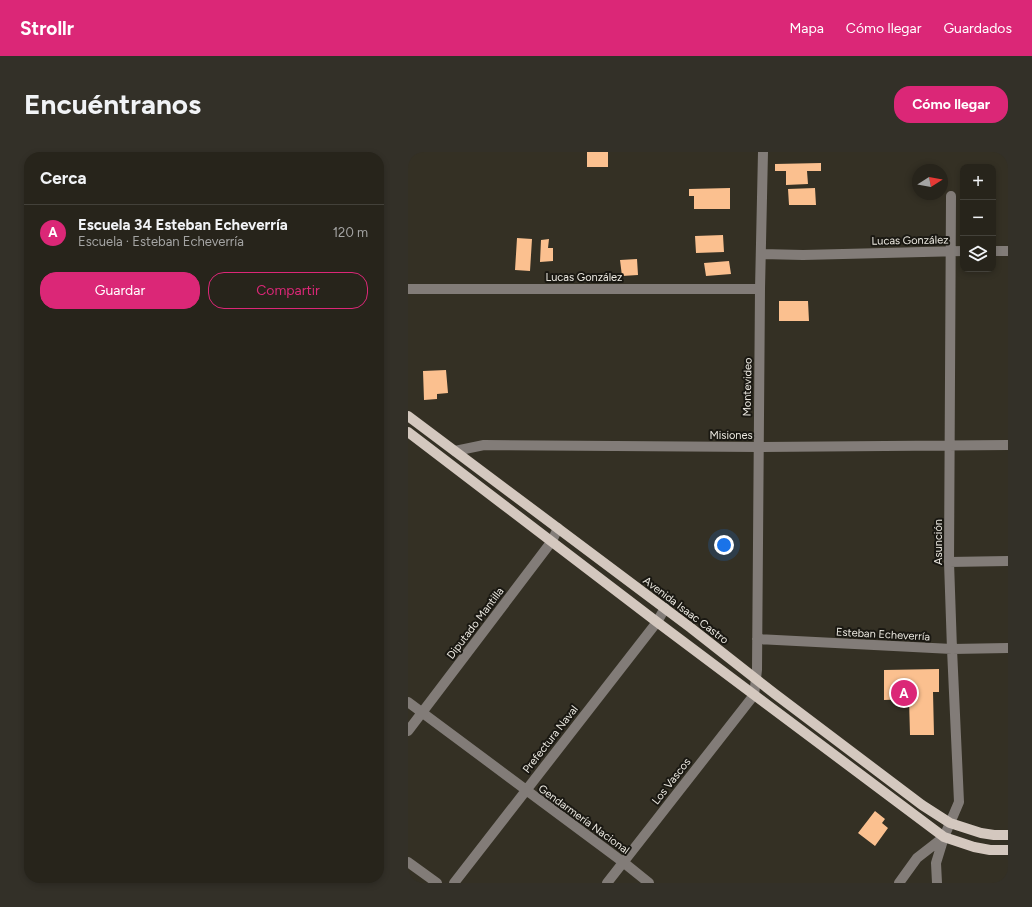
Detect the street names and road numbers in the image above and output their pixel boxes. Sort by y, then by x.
street label: Lucas González [871,233,949,248]
street label: Lucas González [546,271,622,284]
street label: Montevideo [740,357,755,417]
street label: Misiones [709,429,753,442]
street label: Asunción [932,519,945,565]
street label: Avenida Isaac Castro [641,574,731,647]
street label: Diputado Mantilla [444,585,507,662]
street label: Esteban Echeverría [836,626,930,643]
street label: Prefectura Naval [520,703,581,776]
street label: Los Vascos [649,756,694,807]
street label: Gendarmería Nacional [536,782,632,857]

